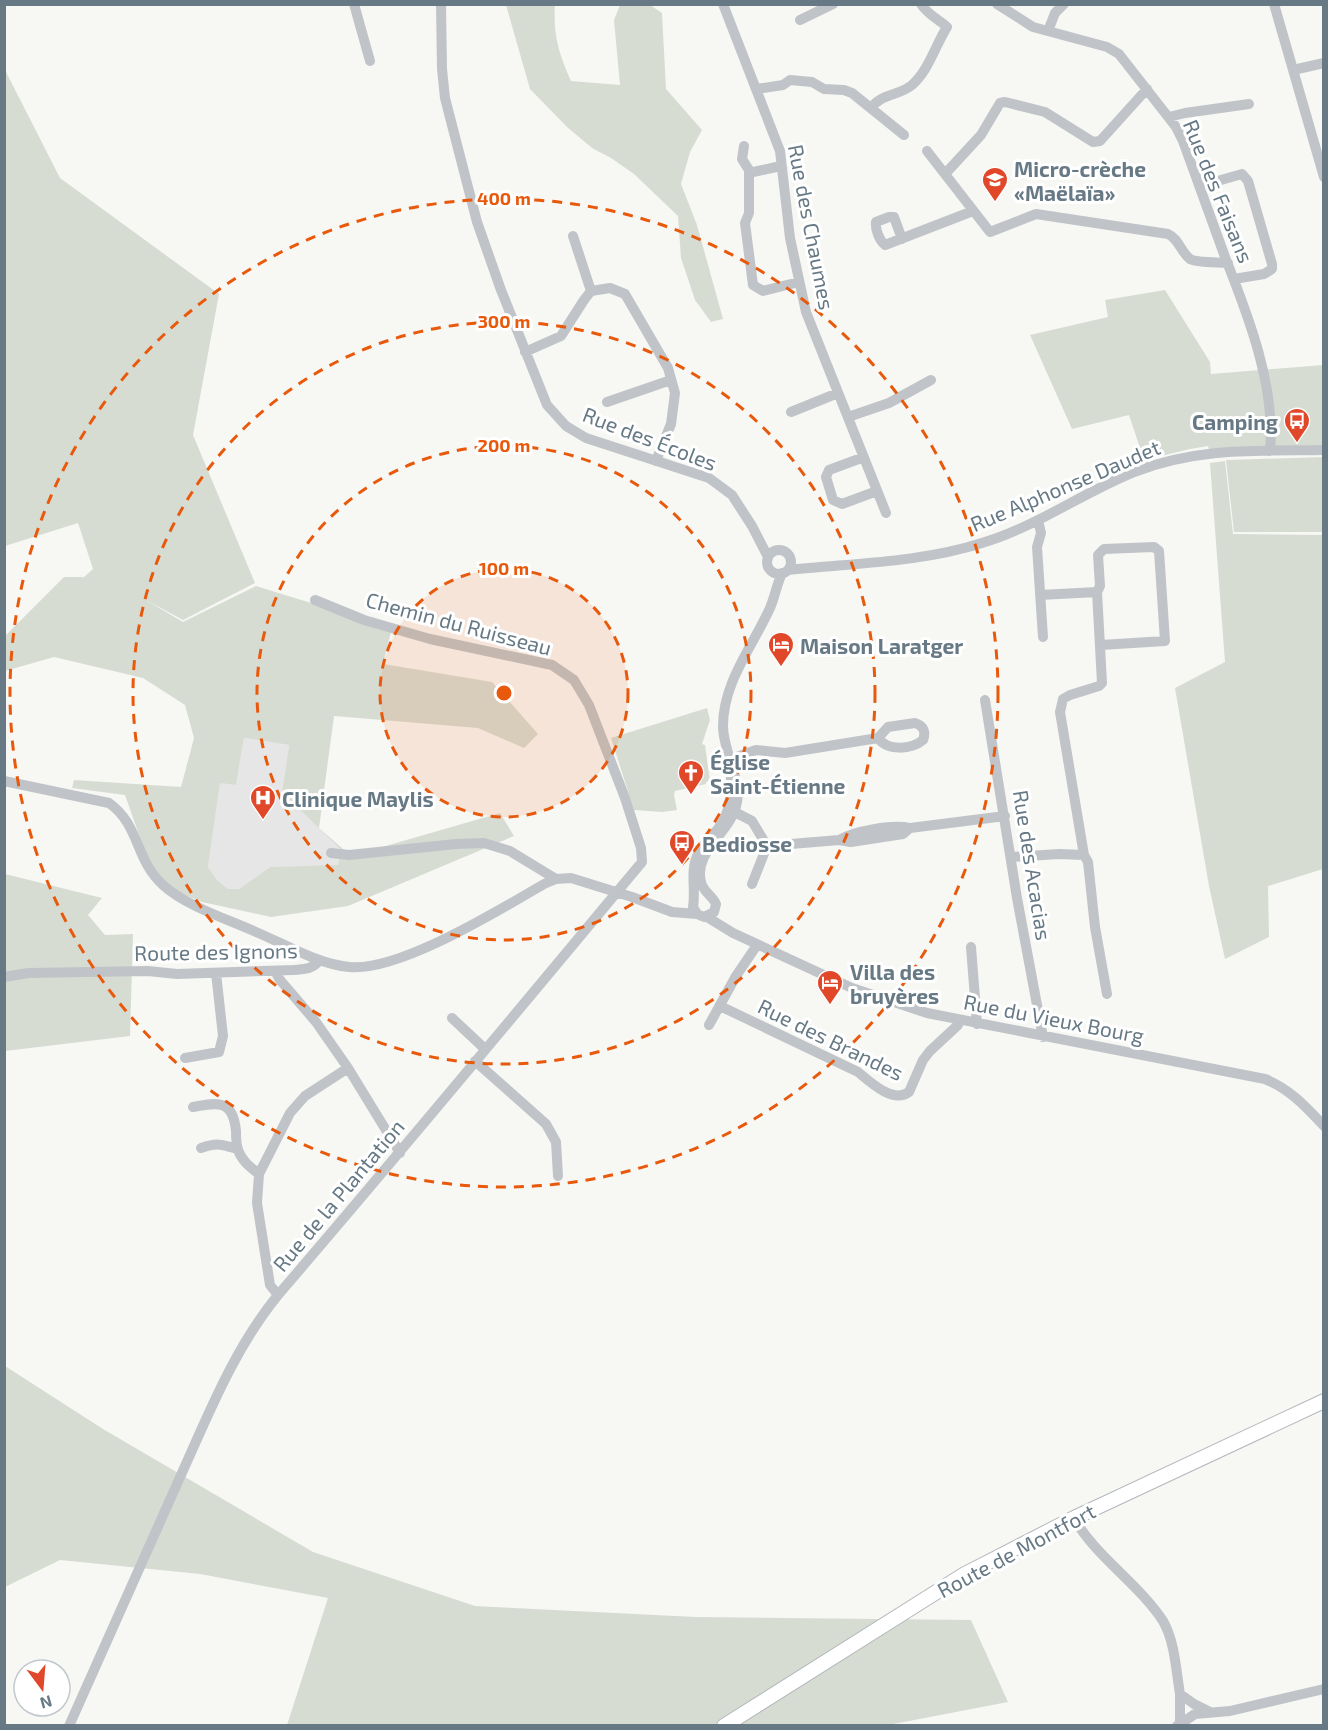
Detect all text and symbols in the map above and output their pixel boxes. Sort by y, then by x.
street label: Rue des Faisans [1179,116,1259,266]
street label: Rue des Chaumes [784,142,840,312]
place label: Micro-crèche «Maëlaïa» [1014,156,1146,205]
school or university icon: Micro-crèche «Maëlaïa» [980,165,1010,203]
text: 400 m [477,187,531,209]
text: 300 m [478,310,530,332]
street label: Rue des Écoles [579,401,721,475]
bus stop icon: Camping [1282,406,1312,444]
place label: Camping [1192,409,1278,434]
text: 200 m [478,434,530,456]
street label: Rue Alphonse Daudet [966,434,1164,536]
text: 100 m [479,557,529,579]
street label: Chemin du Ruisseau [364,586,554,660]
hotel icon: Maison Laratger [766,630,796,668]
place label: Maison Laratger [800,633,963,658]
centre of rings [494,683,514,703]
place label: Église Saint-Étienne [710,749,846,798]
church icon: Église Saint-Étienne [676,758,706,796]
hospital icon: Clinique Maylis [248,783,278,821]
place label: Clinique Maylis [282,786,434,812]
street label: Rue des Acacias [1009,788,1057,942]
bus stop icon: Bediosse [667,828,697,866]
place label: Bediosse [702,831,792,856]
street label: Route des Ignons [134,937,298,965]
place label: Villa des bruyères [850,959,939,1009]
hotel icon: Villa des bruyères [815,968,845,1006]
street label: Rue du Vieux Bourg [962,988,1147,1048]
street label: Rue des Brandes [754,993,908,1085]
street label: Rue de la Plantation [267,1114,409,1276]
street label: Route de Montfort [933,1498,1099,1602]
north arrow [12,1658,72,1718]
text: N [38,1692,54,1714]

